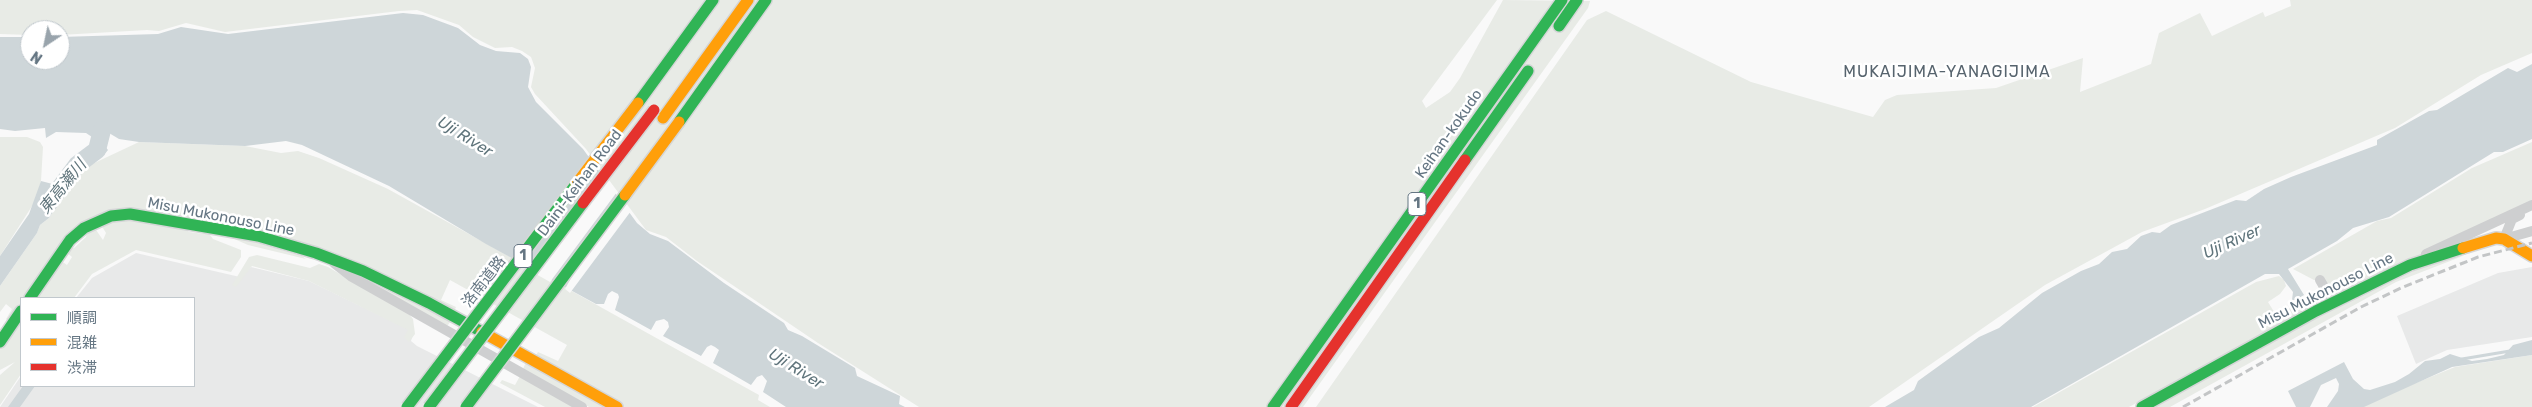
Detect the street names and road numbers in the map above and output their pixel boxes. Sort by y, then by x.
street label: Keihan-kokudo [1412,86,1486,182]
street label: Daini-Keihan Road [534,126,626,240]
road number: 1 [1408,192,1426,215]
street label: Misu Mukonouso Line [146,194,296,240]
road number: 1 [514,245,532,268]
street label: Misu Mukonouso Line [2256,249,2396,333]
street label: 洛南道路 [458,253,510,311]

